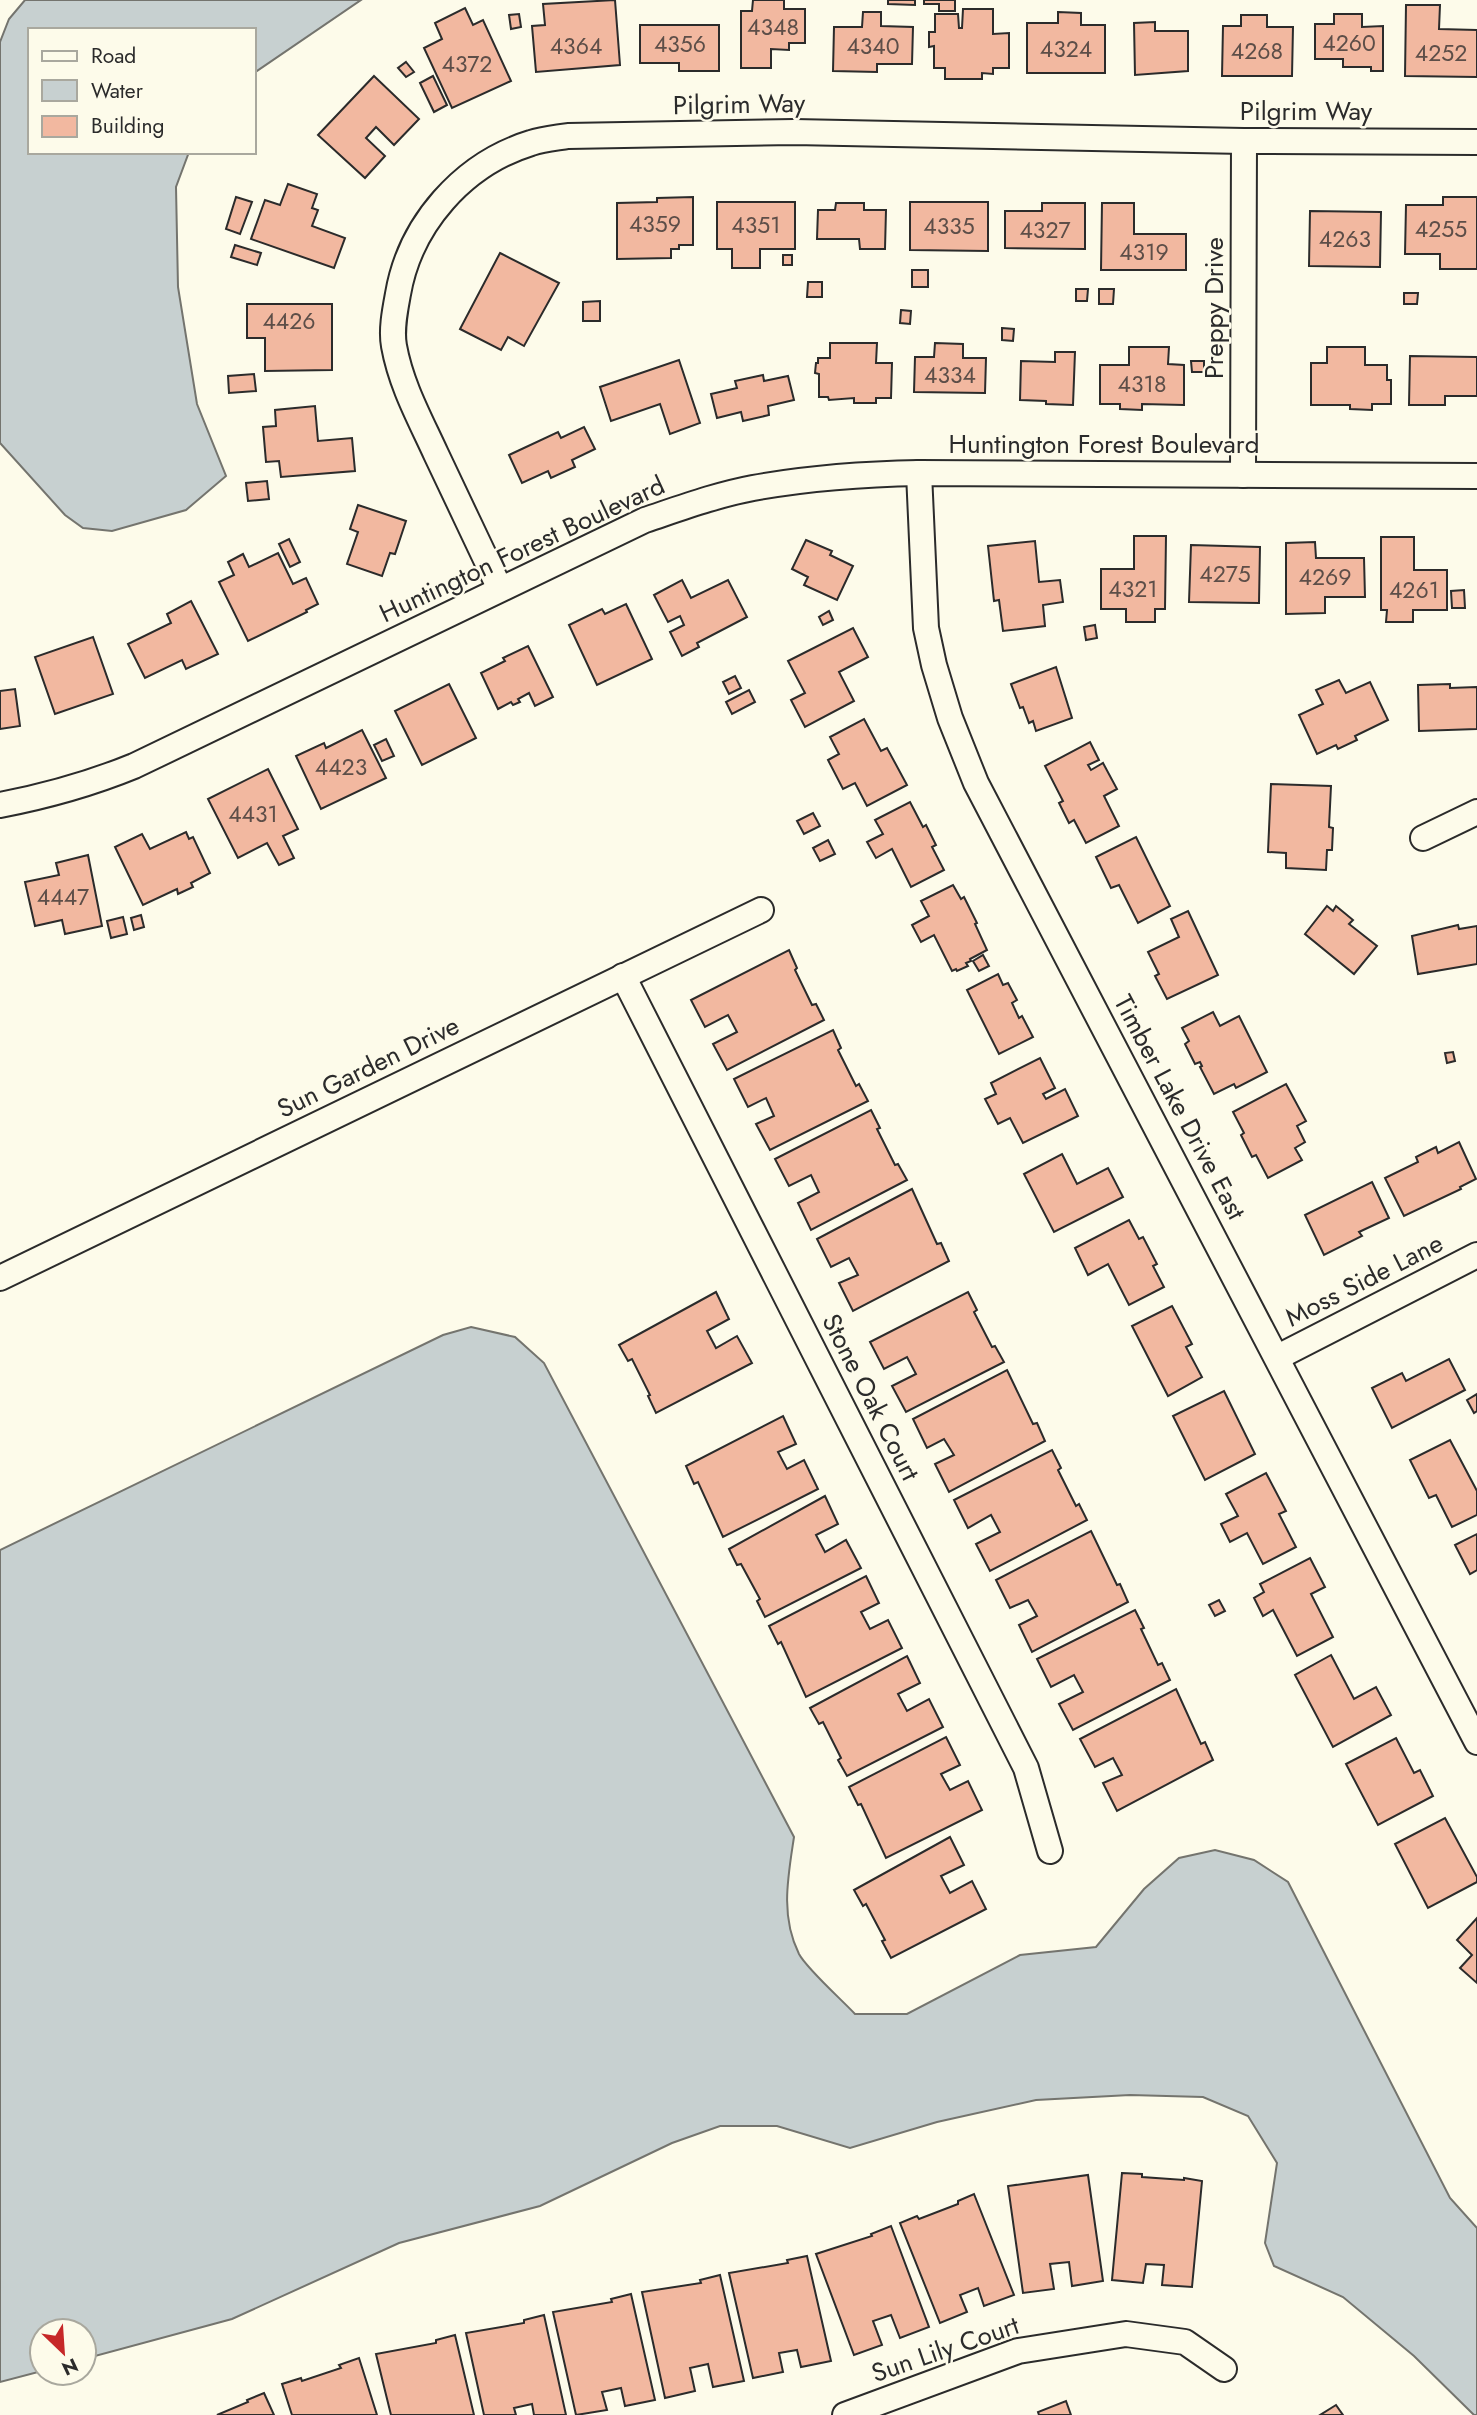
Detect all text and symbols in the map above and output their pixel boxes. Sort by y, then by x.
house number: 4348 [747,10,799,44]
house number: 4260 [1322,26,1376,60]
house number: 4356 [654,27,706,61]
legend [28,28,256,154]
house number: 4364 [550,29,602,63]
house number: 4340 [846,29,900,63]
house number: 4324 [1040,32,1092,66]
house number: 4268 [1231,34,1283,68]
house number: 4252 [1415,36,1467,70]
text: Road [91,41,136,71]
house number: 4372 [442,47,492,81]
text: Water [91,76,144,106]
street label: Pilgrim Way [672,84,806,124]
street label: Pilgrim Way [1240,92,1373,130]
text: Building [91,111,164,141]
house number: 4359 [629,207,681,241]
house number: 4351 [731,208,781,242]
house number: 4335 [923,209,975,243]
house number: 4255 [1415,212,1467,246]
house number: 4327 [1019,213,1071,247]
house number: 4263 [1319,222,1371,256]
house number: 4319 [1119,235,1169,269]
street label: Preppy Drive [1195,237,1233,379]
house number: 4426 [262,304,316,338]
house number: 4334 [924,358,976,392]
house number: 4318 [1118,367,1166,401]
street label: Huntington Forest Boulevard [948,425,1260,463]
street label: Huntington Forest Boulevard [373,466,671,632]
house number: 4275 [1199,557,1251,591]
house number: 4269 [1299,560,1352,594]
house number: 4321 [1108,572,1158,606]
house number: 4261 [1389,573,1439,607]
house number: 4423 [315,750,367,784]
house number: 4431 [228,797,278,831]
house number: 4447 [37,880,89,914]
street label: Timber Lake Drive East [1105,988,1256,1227]
street label: Sun Garden Drive [271,1006,465,1128]
street label: Moss Side Lane [1279,1224,1449,1336]
street label: Stone Oak Court [813,1307,930,1488]
street label: Sun Lily Court [866,2306,1025,2392]
north arrow [28,2317,98,2387]
text: N [57,2352,83,2382]

